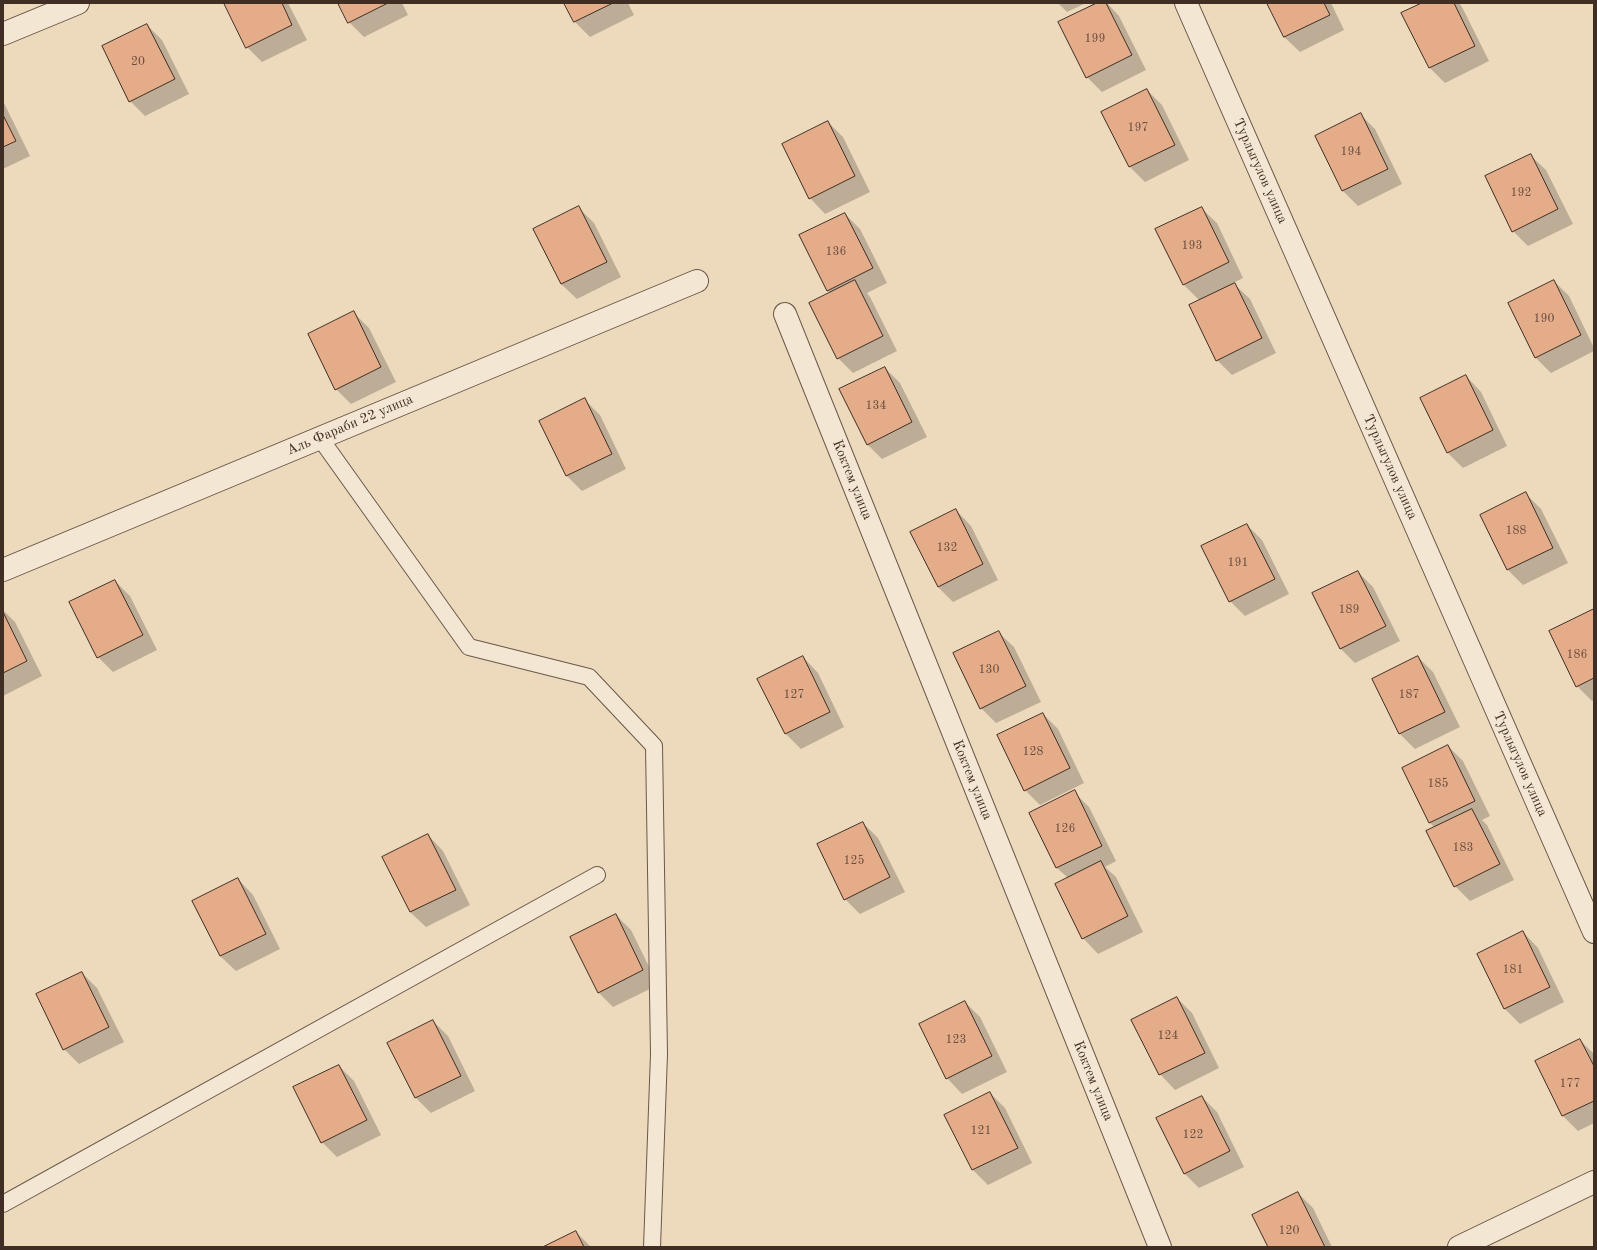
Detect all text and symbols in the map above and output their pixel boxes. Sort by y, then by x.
house number: 199 [1085,32,1105,46]
house number: 20 [131,55,145,69]
street label: Турлыгулов улица [1229,116,1291,226]
house number: 197 [1128,121,1148,135]
house number: 194 [1341,145,1361,159]
house number: 192 [1511,186,1531,200]
house number: 193 [1182,239,1202,253]
house number: 136 [826,245,846,259]
house number: 190 [1534,312,1554,326]
street label: Аль Фараби 22 улица [284,391,416,459]
house number: 134 [866,399,886,413]
street label: Турлыгулов улица [1359,412,1421,522]
street label: Коктем улица [828,437,876,523]
house number: 188 [1506,524,1526,538]
house number: 132 [937,541,957,555]
house number: 191 [1228,556,1248,570]
house number: 189 [1339,603,1359,617]
house number: 186 [1567,648,1587,662]
house number: 130 [979,663,999,677]
house number: 127 [784,688,804,702]
house number: 187 [1399,688,1419,702]
street label: Турлыгулов улица [1489,709,1551,819]
street label: Коктем улица [948,737,996,823]
house number: 128 [1023,745,1043,759]
house number: 185 [1428,777,1448,791]
house number: 126 [1055,822,1075,836]
house number: 183 [1453,841,1473,855]
house number: 125 [844,854,864,868]
house number: 181 [1503,963,1523,977]
house number: 124 [1158,1029,1178,1043]
house number: 123 [946,1033,966,1047]
street label: Коктем улица [1069,1038,1117,1124]
house number: 177 [1560,1077,1580,1091]
house number: 121 [971,1124,991,1138]
house number: 122 [1183,1128,1203,1142]
house number: 120 [1279,1224,1299,1238]

